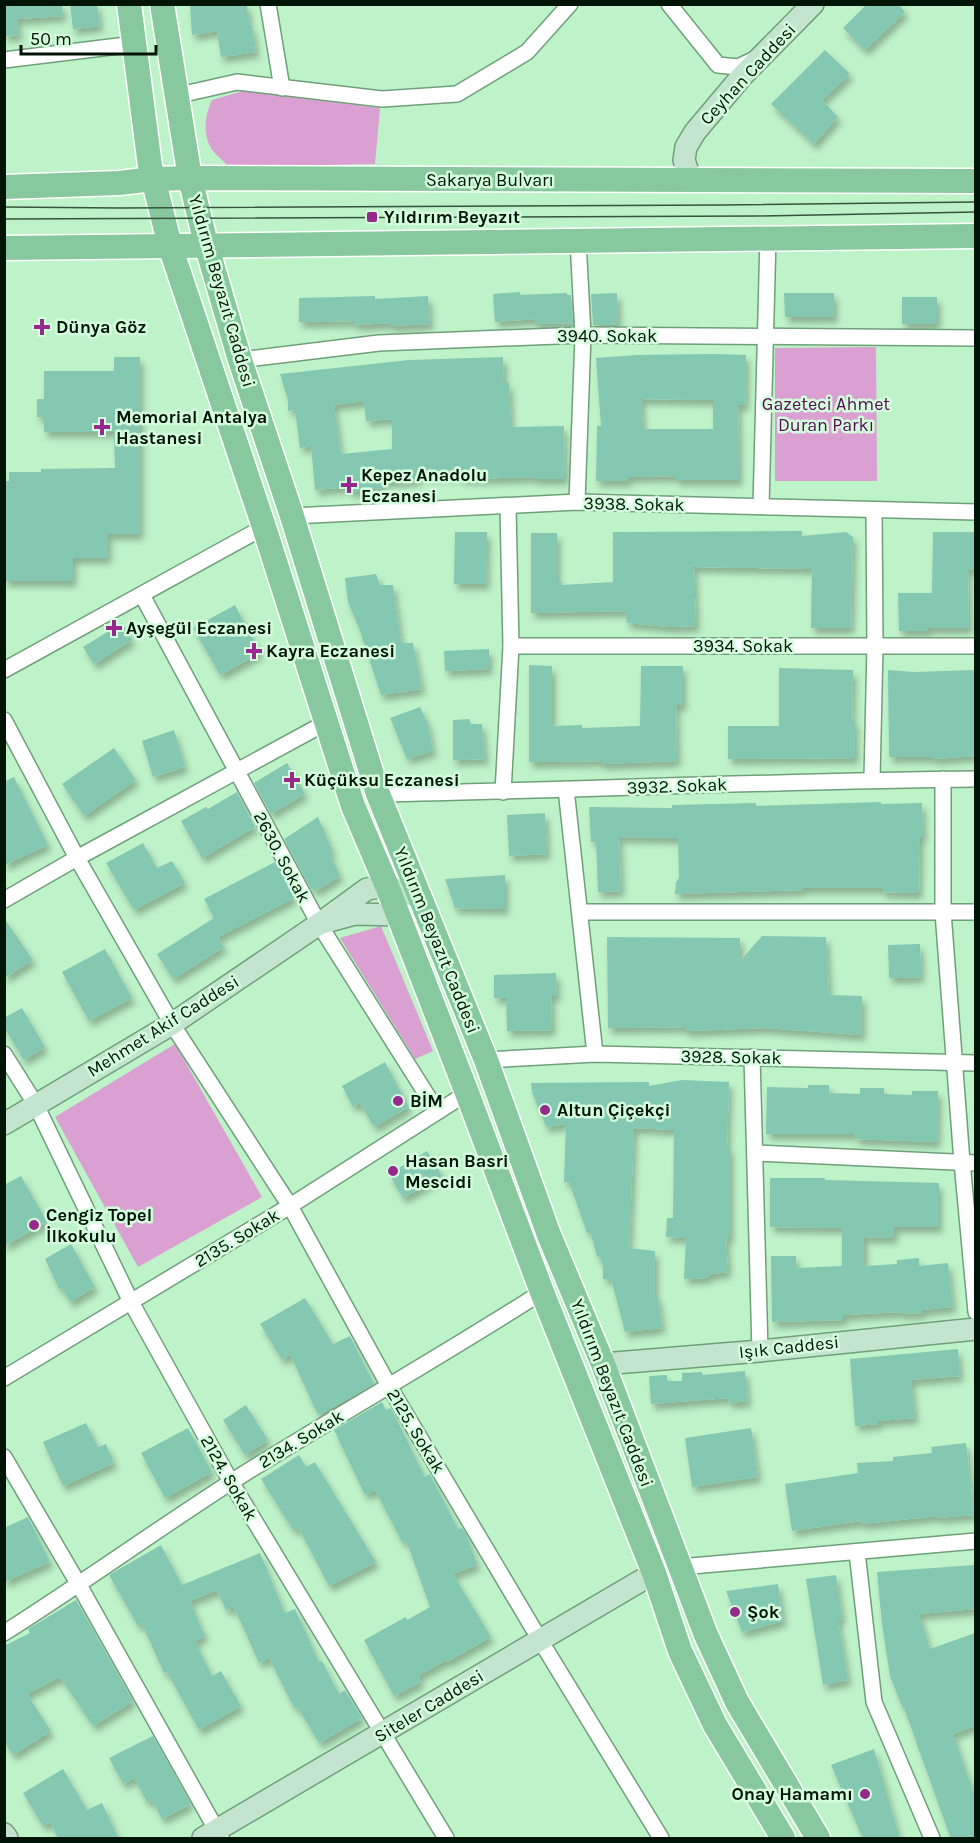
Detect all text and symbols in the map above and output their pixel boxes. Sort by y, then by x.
scale bar [21,18,156,56]
street label: Ceyhan Caddesi [695,19,801,129]
text: 50 m [30,28,72,50]
street label: Sakarya Bulvarı [426,169,554,191]
street label: Yıldırım Beyazıt Caddesi [184,192,260,390]
place label: Yıldırım Beyazıt [384,206,520,228]
marker: Yıldırım Beyazıt [365,210,379,224]
place label: Dünya Göz [56,316,146,338]
marker: Dünya Göz [33,318,51,336]
street label: 3940. Sokak [557,325,657,347]
park label: Gazeteci Ahmet Duran Parkı [762,393,890,436]
place label: Memorial Antalya Hastanesi [116,406,267,449]
marker: Memorial Antalya Hastanesi [93,418,111,436]
place label: Kepez Anadolu Eczanesi [361,464,487,507]
marker: Kepez Anadolu Eczanesi [342,478,356,492]
street label: 3938. Sokak [583,492,685,516]
place label: Ayşegül Eczanesi [126,617,272,639]
marker: Ayşegül Eczanesi [107,621,121,635]
street label: 3934. Sokak [693,635,793,657]
place label: Kayra Eczanesi [266,640,395,662]
marker: Kayra Eczanesi [247,644,261,658]
place label: Küçüksu Eczanesi [304,769,460,791]
marker: Küçüksu Eczanesi [285,773,299,787]
street label: 3932. Sokak [626,773,728,799]
street label: 2630. Sokak [249,807,315,907]
street label: Yıldırım Beyazıt Caddesi [389,843,485,1037]
street label: Mehmet Akif Caddesi [83,970,243,1082]
street label: 3928. Sokak [680,1045,782,1069]
place label: BİM [410,1090,443,1112]
marker: BİM [391,1094,405,1108]
place label: Altun Çiçekçi [557,1099,670,1121]
marker: Altun Çiçekçi [538,1103,552,1117]
place label: Hasan Basri Mescidi [405,1150,509,1193]
marker: Hasan Basri Mescidi [386,1164,400,1178]
place label: Cengiz Topel İlkokulu [46,1204,152,1247]
street label: 2135. Sokak [190,1204,284,1272]
marker: Cengiz Topel İlkokulu [27,1218,41,1232]
street label: Yıldırım Beyazıt Caddesi [566,1296,658,1490]
street label: Işık Caddesi [738,1331,840,1363]
street label: 2125. Sokak [382,1384,450,1478]
street label: 2134. Sokak [254,1405,348,1473]
street label: 2124. Sokak [196,1431,262,1525]
place label: Şok [747,1601,780,1623]
marker: Şok [728,1605,742,1619]
street label: Siteler Caddesi [370,1665,488,1747]
place label: Onay Hamamı [732,1783,853,1805]
marker: Onay Hamamı [858,1787,872,1801]

